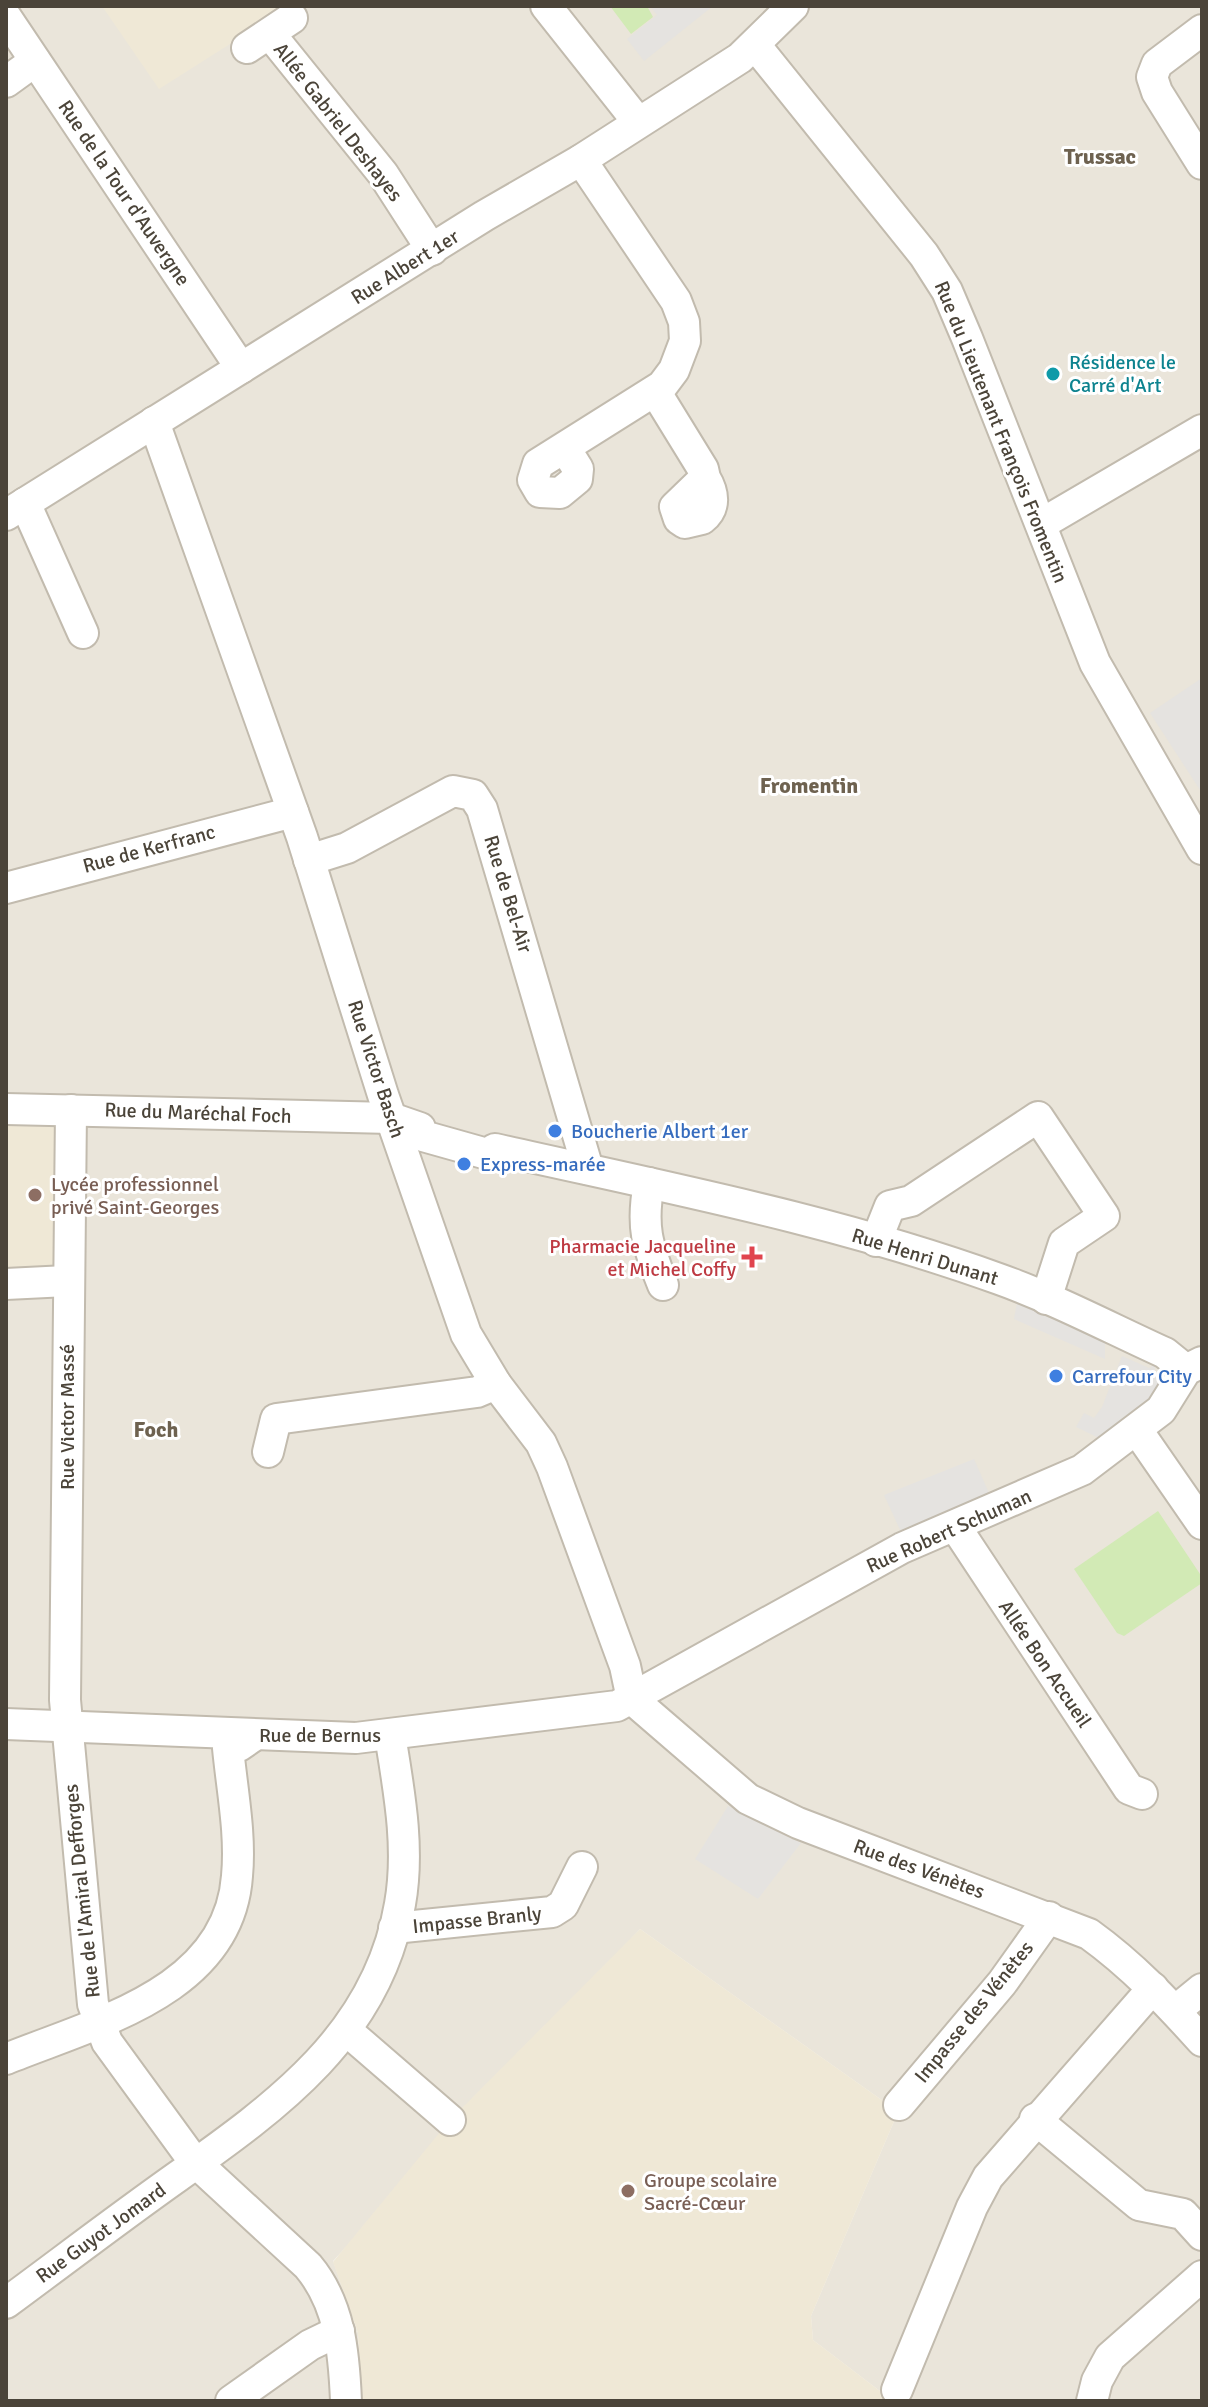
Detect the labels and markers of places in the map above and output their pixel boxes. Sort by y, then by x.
place label: Résidence le Carré d'Art [1069,350,1176,398]
marker: Résidence le Carré d'Art [1044,365,1062,383]
place label: Boucherie Albert 1er [571,1119,749,1144]
marker: Boucherie Albert 1er [546,1122,564,1140]
place label: Express-marée [480,1152,606,1177]
marker: Express-marée [455,1155,473,1173]
place label: Lycée professionnel privé Saint-Georges [51,1172,219,1220]
marker: Lycée professionnel privé Saint-Georges [26,1186,44,1204]
place label: Pharmacie Jacqueline et Michel Coffy [549,1234,737,1282]
marker: Pharmacie Jacqueline et Michel Coffy [743,1248,761,1266]
place label: Carrefour City [1072,1364,1193,1389]
marker: Carrefour City [1047,1367,1065,1385]
place label: Groupe scolaire Sacré-Cœur [644,2168,777,2216]
marker: Groupe scolaire Sacré-Cœur [619,2182,637,2200]

